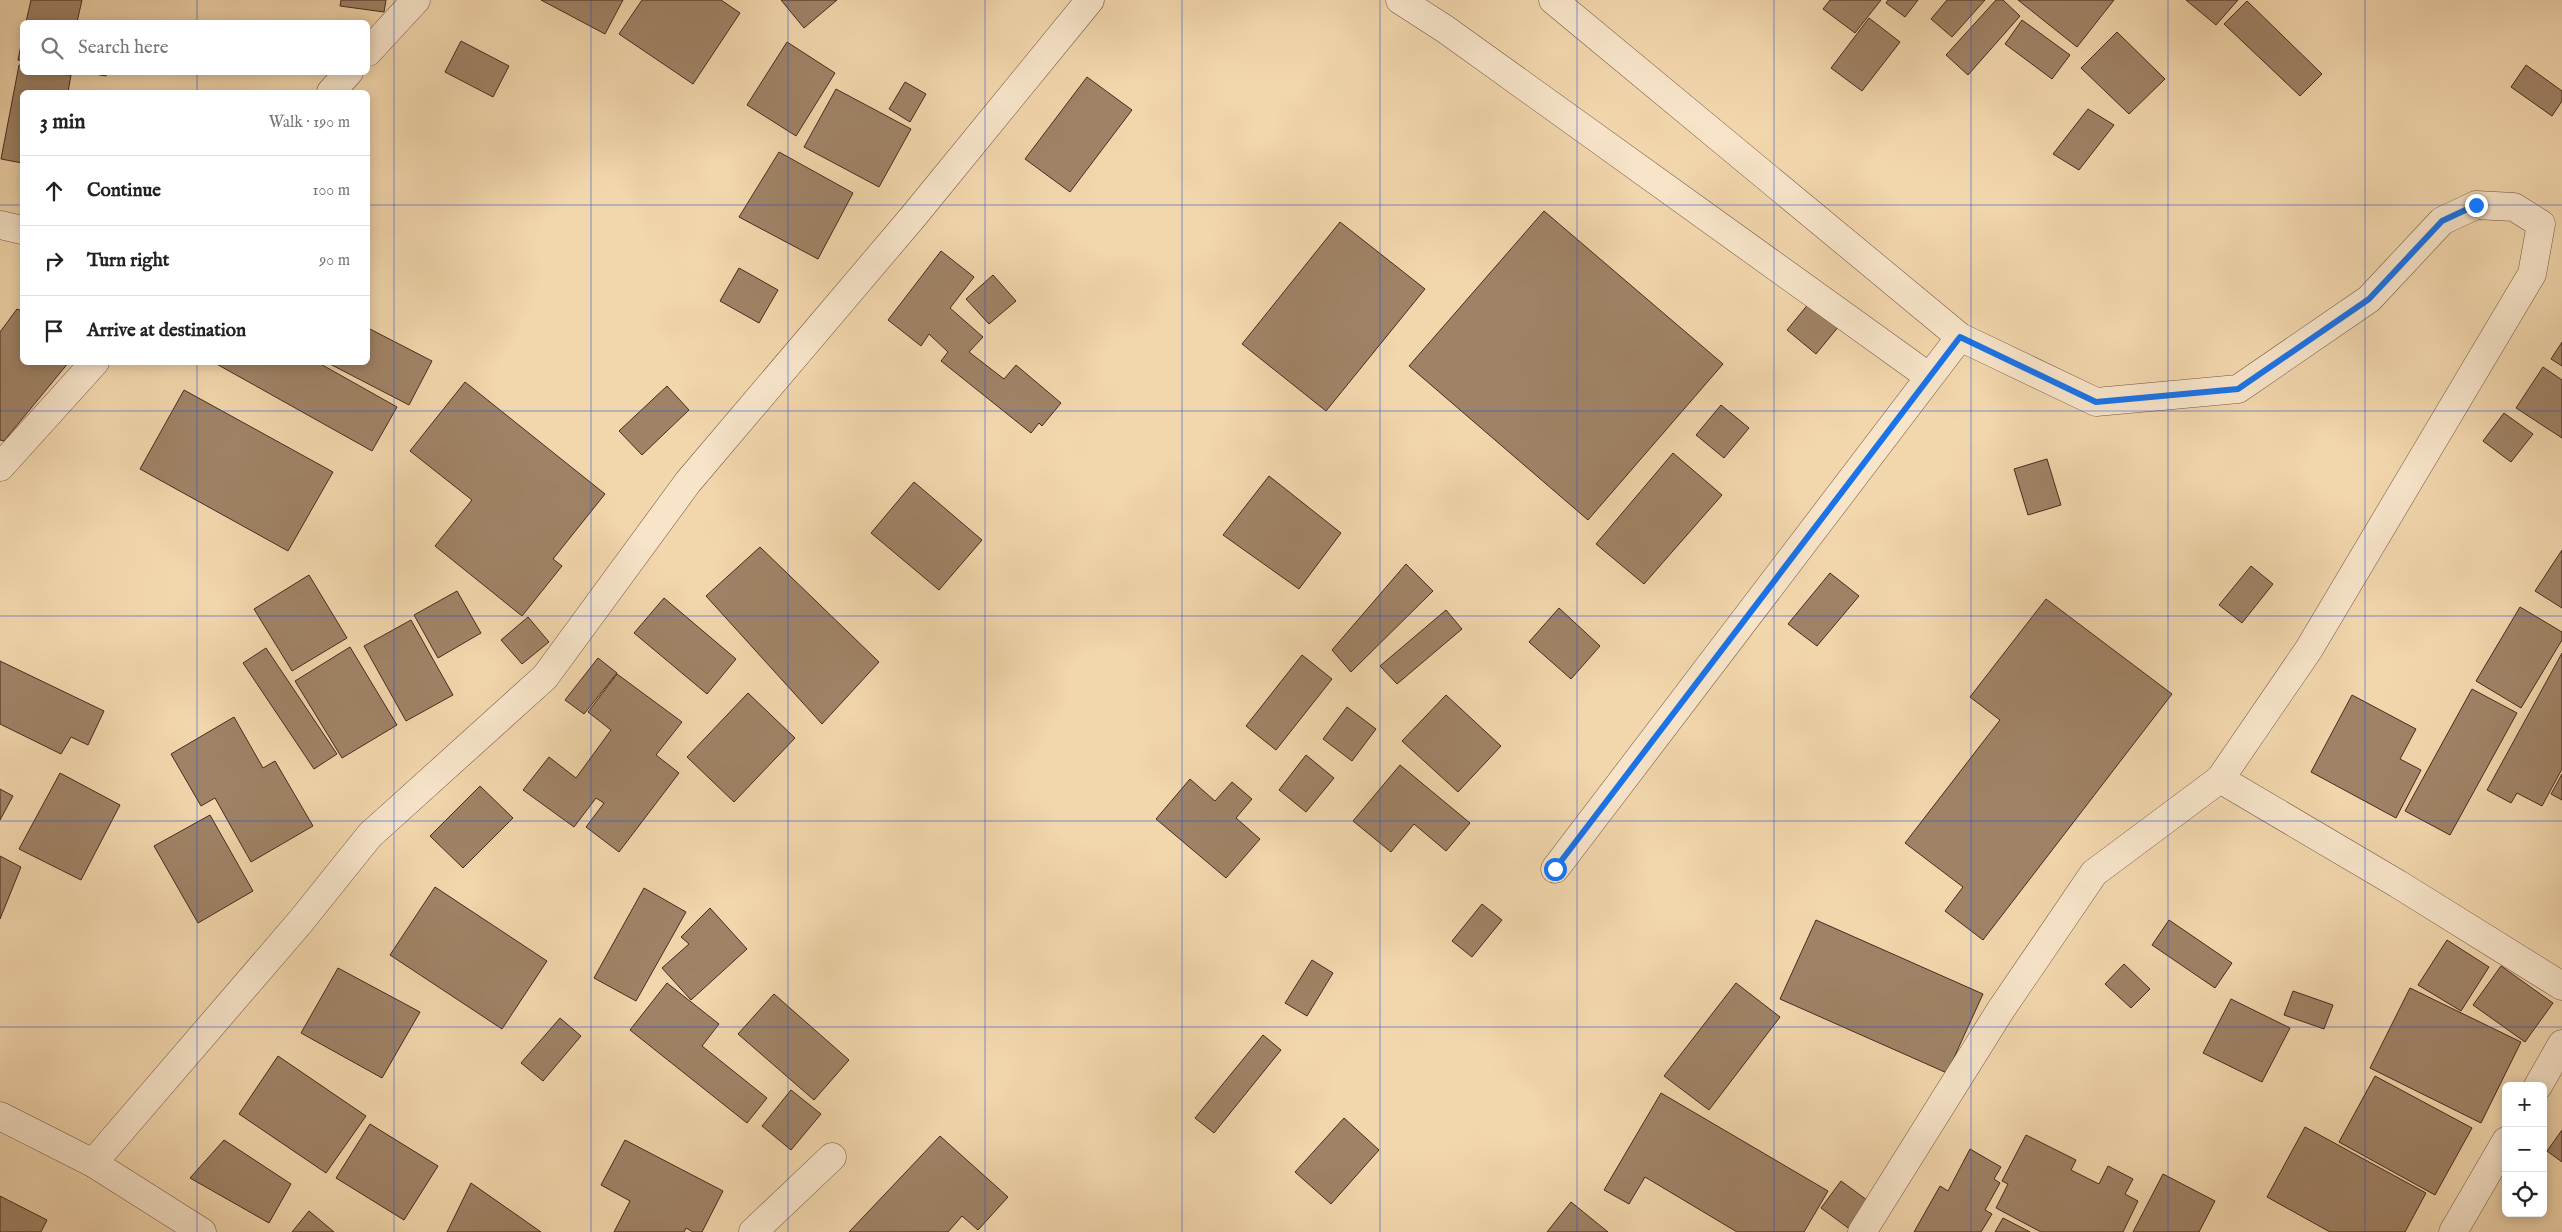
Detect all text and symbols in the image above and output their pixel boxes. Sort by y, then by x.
search box [20,20,370,75]
icon: search [38,34,66,62]
text: Search here [78,36,169,60]
text: 3 min [40,109,85,136]
text: Walk · 190 m [269,113,350,133]
icon: ahead [40,177,68,205]
text: Continue [87,179,161,203]
text: 100 m [313,181,350,201]
route end [2465,194,2488,217]
icon: right [40,247,68,275]
text: Turn right [87,249,169,273]
text: 90 m [319,251,350,271]
icon: arrive [40,317,68,345]
text: Arrive at destination [87,319,246,343]
route start [1544,858,1567,881]
map controls [2502,1082,2547,1217]
button: + [2502,1082,2547,1127]
button: − [2502,1127,2547,1172]
button: locate [2502,1172,2547,1217]

